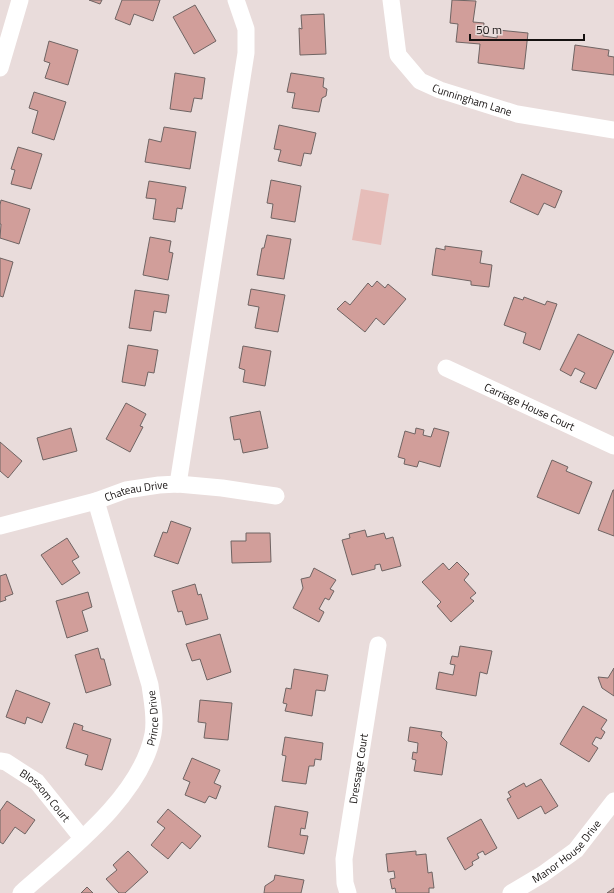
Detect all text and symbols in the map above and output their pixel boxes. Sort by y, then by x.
scale bar [470,16,584,42]
text: 50 m [476,20,502,39]
street label: Cunningham Lane [430,79,514,120]
street label: Carriage House Court [482,379,577,435]
street label: Chateau Drive [102,477,169,505]
street label: Prince Drive [142,689,162,748]
street label: Dressage Court [345,732,372,805]
street label: Blossom Court [17,765,74,825]
street label: Manor House Drive [529,816,605,887]

